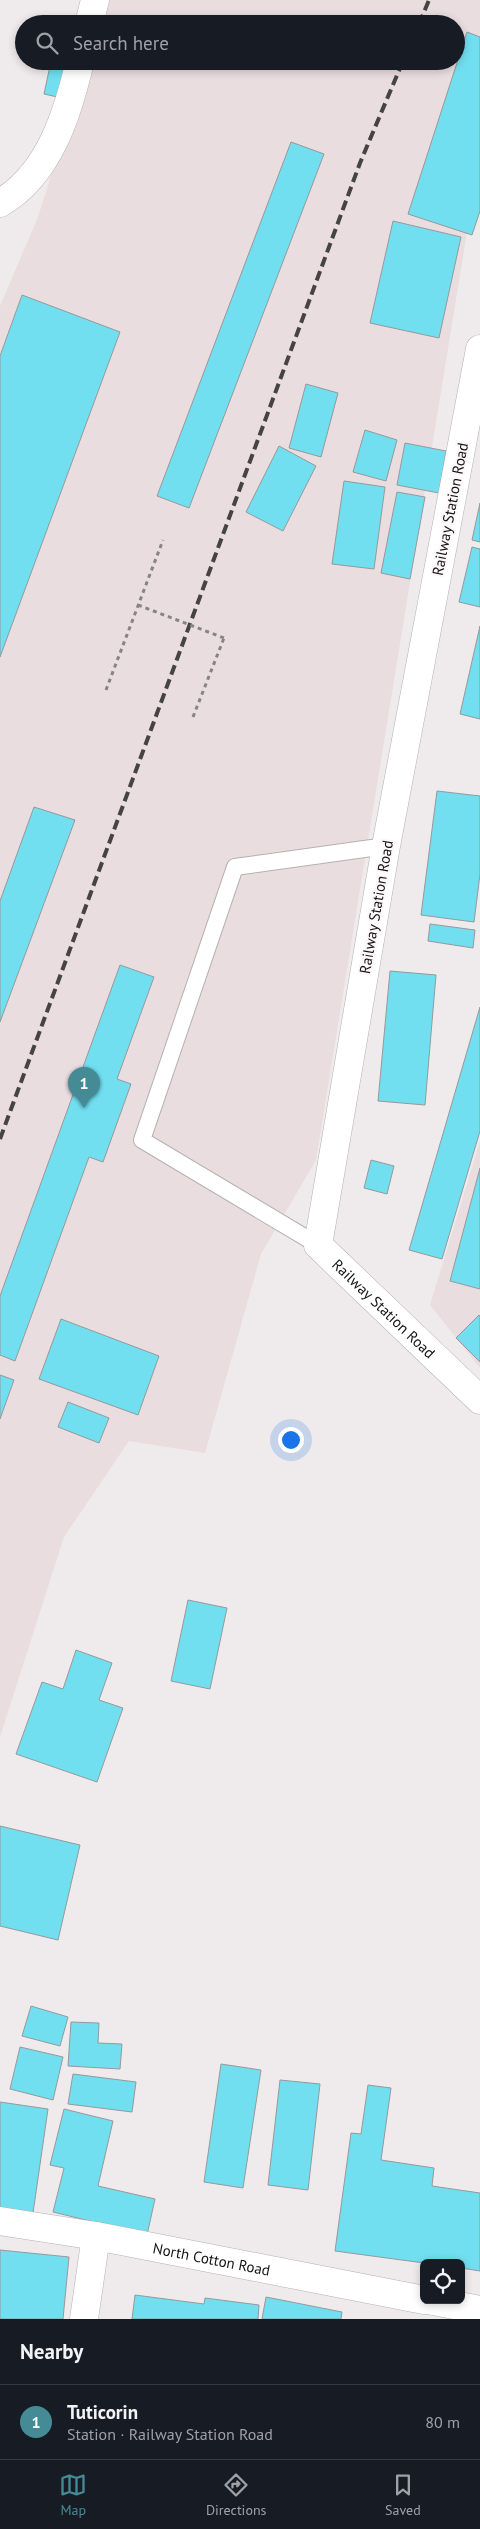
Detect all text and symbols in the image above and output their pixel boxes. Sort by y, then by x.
search box [15,15,465,70]
icon: search [33,29,61,57]
text: Search here [73,31,169,55]
street label: Railway Station Road [428,441,472,577]
street label: Railway Station Road [355,839,397,975]
pin: 1 [68,1067,100,1108]
street label: Railway Station Road [329,1255,440,1362]
your location [278,1427,304,1453]
street label: North Cotton Road [151,2238,272,2279]
map controls [420,2259,465,2304]
button: locate [420,2259,465,2304]
text: Nearby [20,2338,83,2365]
text: Tuticorin [67,2400,138,2424]
text: 1 [31,2412,41,2432]
text: 80 m [425,2412,460,2432]
text: Station · Railway Station Road [67,2424,273,2444]
tab: Map [59,2471,87,2519]
tab: Directions [206,2471,266,2519]
tab: Saved [385,2471,421,2519]

